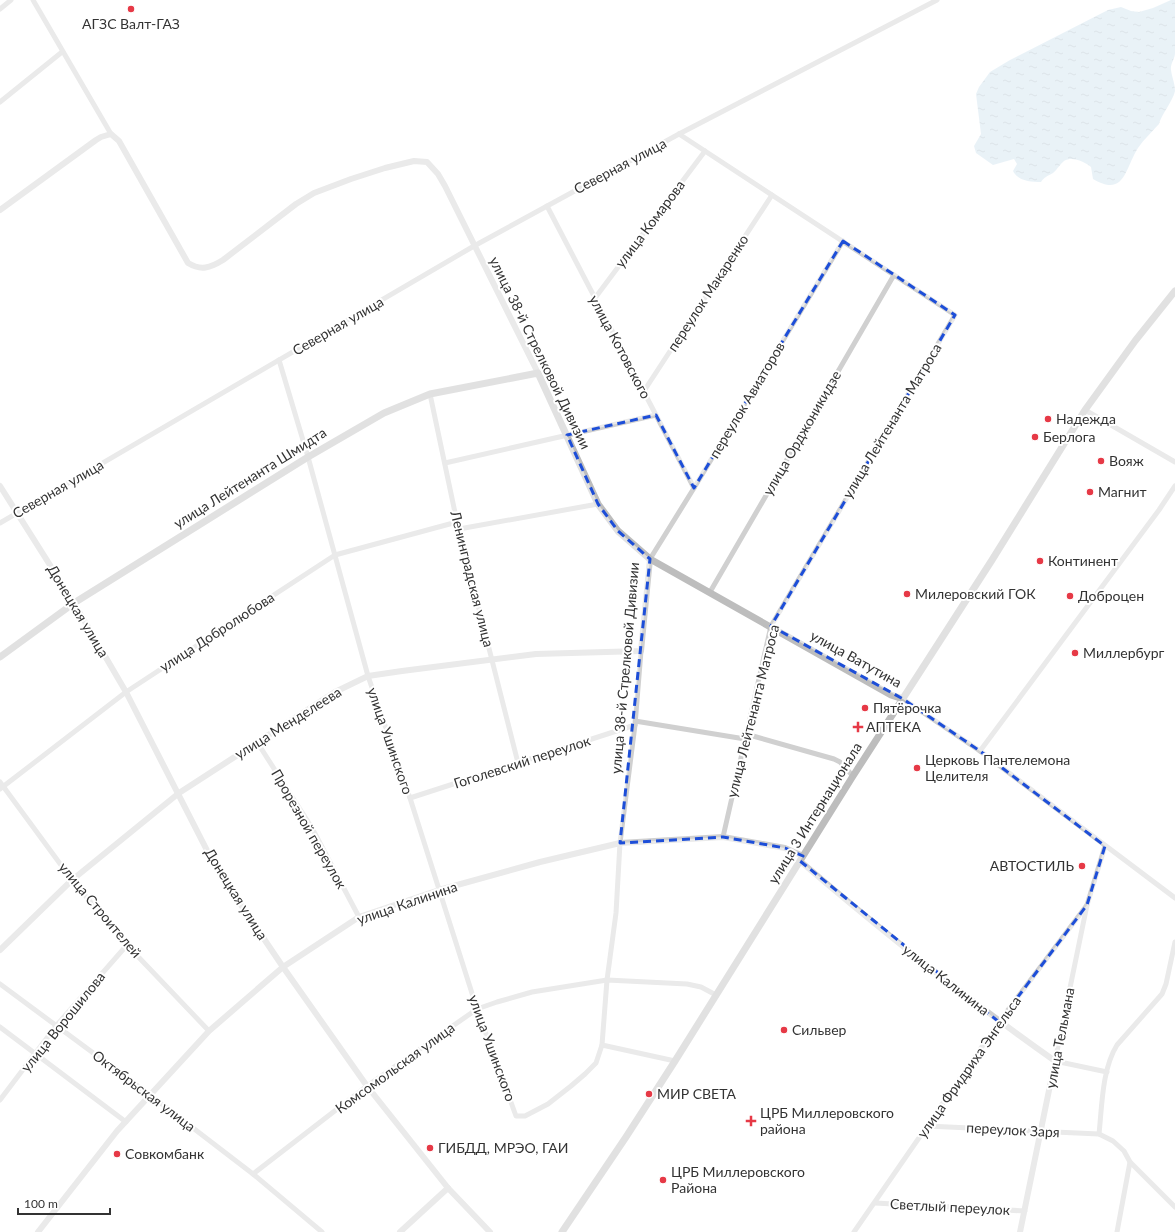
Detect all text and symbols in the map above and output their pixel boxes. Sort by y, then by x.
marker: АГЗС Валт-ГАЗ [126,4,136,14]
place label: АГЗС Валт-ГАЗ [82,15,180,32]
street label: Северная улица [571,134,669,197]
street label: улица Комарова [611,177,688,271]
street label: переулок Макаренко [663,231,752,354]
street label: улица 38-й Стрелковой Дивизии [486,254,595,452]
street label: улица Котовского [586,292,655,402]
street label: Северная улица [289,293,386,359]
street label: переулок Авиаторов [705,339,788,461]
street label: улица Лейтенанта Матроса [839,340,945,501]
street label: улица Орджоникидзе [759,367,844,498]
place label: Надежда [1056,410,1116,427]
marker: Надежда [1043,414,1053,424]
street label: улица Лейтенанта Шмидта [170,423,329,532]
place label: Берлога [1043,428,1095,445]
marker: Берлога [1030,432,1040,442]
place label: Вояж [1109,452,1144,469]
street label: Северная улица [9,456,106,522]
marker: Вояж [1096,456,1106,466]
place label: Магнит [1098,483,1147,500]
marker: Магнит [1085,487,1095,497]
street label: Ленинградская улица [447,508,498,649]
place label: Континент [1048,552,1118,569]
marker: Континент [1035,556,1045,566]
street label: Донецкая улица [44,561,113,660]
street label: улица 38-й Стрелковой Дивизии [607,562,642,774]
place label: Милеровский ГОК [915,585,1036,602]
place label: Доброцен [1078,587,1144,604]
street label: улица Добролюбова [156,588,277,675]
marker: Милеровский ГОК [902,589,912,599]
marker: Доброцен [1065,591,1075,601]
street label: улица Лейтенанта Матроса [723,623,782,799]
street label: улица Ватутина [808,626,905,691]
place label: Миллербург [1083,644,1165,661]
marker: Миллербург [1070,648,1080,658]
street label: улица Менделеева [231,683,344,762]
street label: улица Ушинского [364,685,417,797]
place label: Пятёрочка [873,699,941,716]
marker: Пятёрочка [860,703,870,713]
place label: АПТЕКА [866,718,921,735]
marker: АПТЕКА [853,722,863,732]
street label: Гоголевский переулок [451,731,593,792]
street label: улица 3 Интернационала [764,739,865,886]
place label: Церковь Пантелемона Целителя [925,751,1070,784]
marker: Церковь Пантелемона Целителя [912,763,922,773]
street label: Прорезной переулок [268,766,351,892]
street label: Донецкая улица [201,845,272,943]
place label: АВТОСТИЛЬ [990,857,1074,874]
street label: улица Строителей [55,858,145,961]
marker: АВТОСТИЛЬ [1077,861,1087,871]
street label: улица Калинина [354,877,459,928]
street label: улица Калинина [900,941,993,1019]
street label: улица Ворошилова [17,968,108,1075]
street label: улица Тельмана [1041,986,1078,1090]
street label: улица Ушинского [465,992,520,1103]
street label: улица Фридриха Энгельса [913,993,1024,1141]
street label: Комсомольская улица [332,1019,458,1117]
place label: Сильвер [792,1021,847,1038]
marker: Сильвер [779,1025,789,1035]
street label: Октябрьская улица [90,1046,199,1135]
place label: МИР СВЕТА [657,1085,736,1102]
marker: МИР СВЕТА [644,1089,654,1099]
place label: ЦРБ Миллеровского района [760,1104,894,1137]
marker: ЦРБ Миллеровского района [745,1115,757,1127]
street label: переулок Заря [966,1119,1060,1140]
place label: ГИБДД, МРЭО, ГАИ [438,1139,569,1156]
marker: ГИБДД, МРЭО, ГАИ [425,1143,435,1153]
place label: Совкомбанк [125,1145,205,1162]
marker: Совкомбанк [112,1149,122,1159]
place label: ЦРБ Миллеровского Района [671,1163,805,1196]
marker: ЦРБ Миллеровского Района [658,1175,668,1185]
scale bar [18,1190,110,1216]
street label: Светлый переулок [890,1195,1011,1218]
text: 100 m [24,1196,58,1211]

